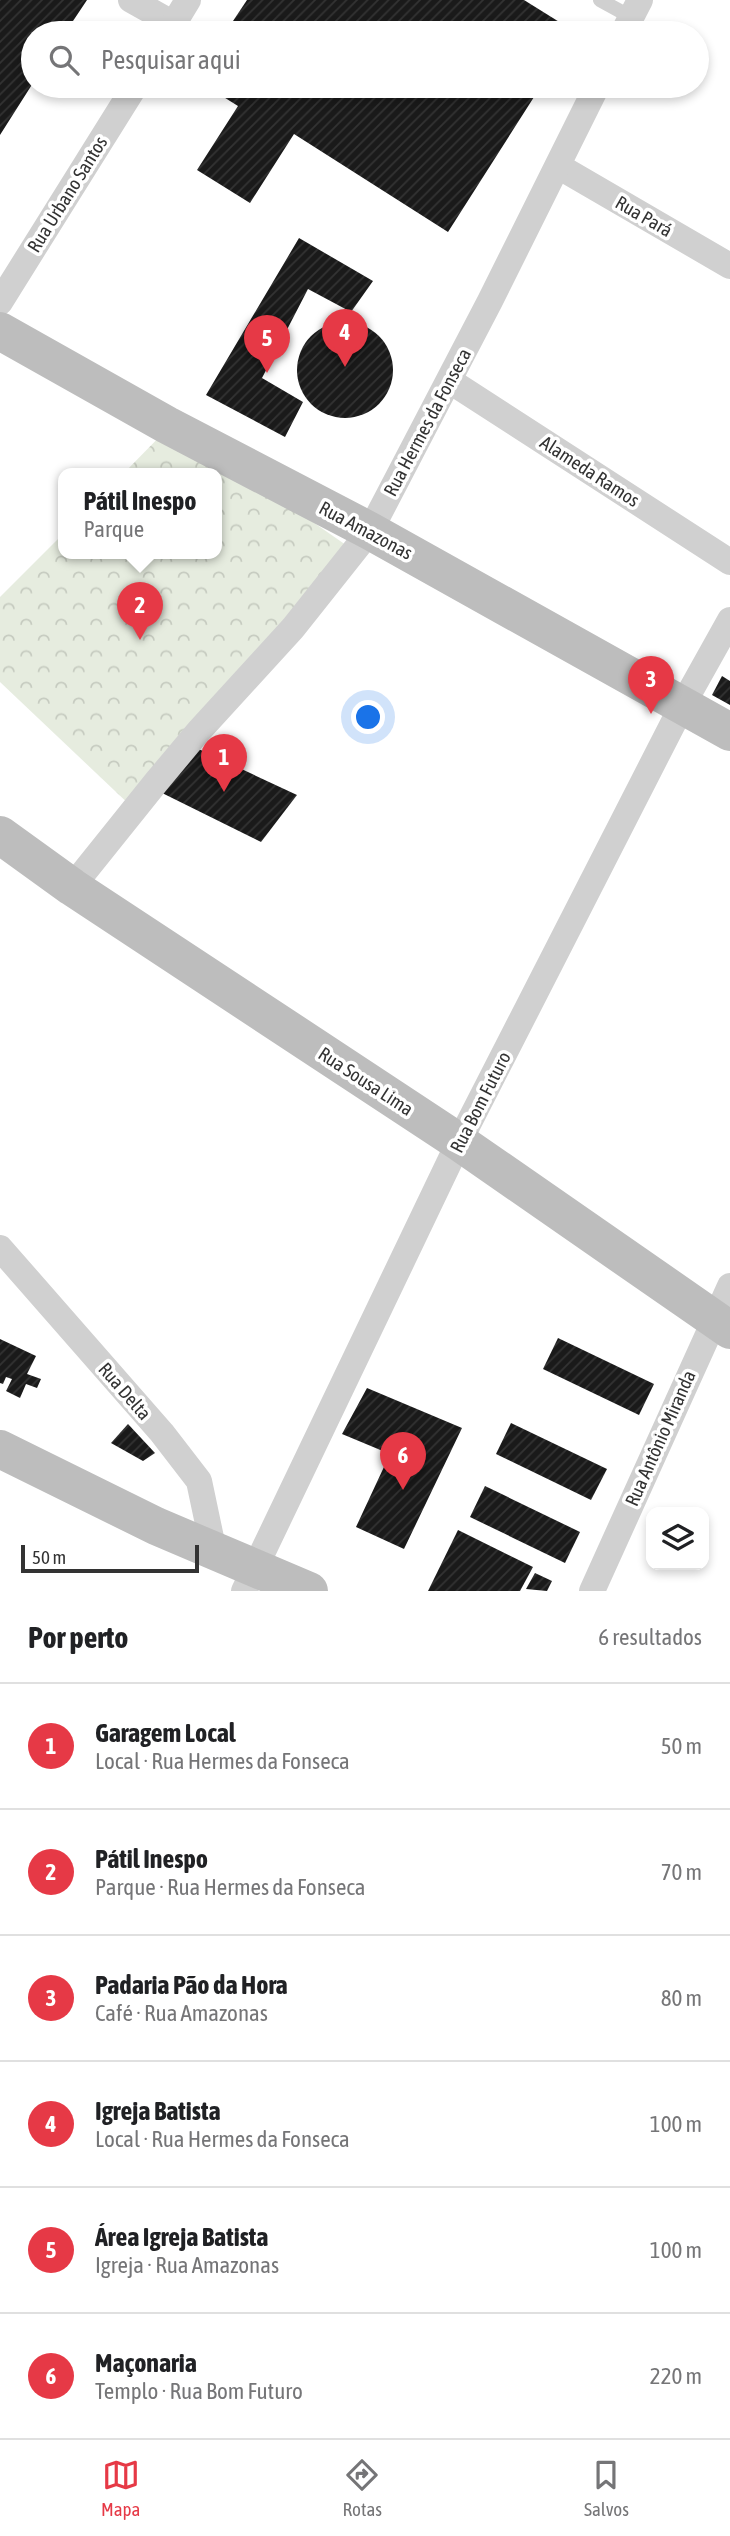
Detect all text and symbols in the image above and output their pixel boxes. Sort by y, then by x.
search box [21,21,709,98]
icon: search [45,41,83,79]
text: Pesquisar aqui [101,45,241,75]
street label: Rua Urbano Santos [23,132,112,256]
street label: Rua Pará [612,191,676,241]
pin: 4 [322,309,368,367]
pin: 5 [244,315,290,373]
street label: Rua Hermes da Fonseca [379,344,475,500]
street label: Alameda Ramos [536,431,644,511]
popup [58,468,222,559]
text: Pátil Inespo [84,486,197,516]
street label: Rua Amazonas [316,496,417,564]
text: Parque [84,516,144,542]
pin: 2 [117,582,163,640]
pin: 3 [628,656,674,714]
your location [351,700,385,734]
pin: 1 [201,734,247,792]
street label: Rua Sousa Lima [314,1042,418,1120]
street label: Rua Bom Futuro [445,1048,515,1156]
street label: Rua Delta [94,1358,156,1424]
street label: Rua Antônio Miranda [620,1367,700,1509]
pin: 6 [380,1432,426,1490]
map controls [646,1507,709,1570]
button: layers [646,1507,709,1570]
scale bar [21,1542,200,1574]
text: 50 m [32,1546,66,1568]
text: Por perto [28,1620,128,1654]
text: 6 resultados [598,1624,702,1650]
text: Garagem Local [95,1718,236,1748]
text: 1 [46,1733,56,1759]
text: 50 m [661,1733,702,1759]
text: Local · Rua Hermes da Fonseca [95,1748,350,1774]
text: Pátil Inespo [95,1844,208,1874]
text: 2 [46,1859,56,1885]
text: 70 m [661,1859,702,1885]
text: Parque · Rua Hermes da Fonseca [95,1874,365,1900]
text: Padaria Pão da Hora [95,1970,288,2000]
text: 3 [46,1985,56,2011]
text: 80 m [661,1985,702,2011]
text: Café · Rua Amazonas [95,2000,268,2026]
text: Igreja Batista [95,2096,221,2126]
text: 4 [46,2111,56,2137]
text: 100 m [650,2111,702,2137]
text: Local · Rua Hermes da Fonseca [95,2126,350,2152]
text: Área Igreja Batista [95,2222,268,2252]
text: 5 [46,2237,56,2263]
text: 100 m [650,2237,702,2263]
text: Igreja · Rua Amazonas [95,2252,279,2278]
text: Maçonaria [95,2348,197,2378]
text: 6 [46,2363,56,2389]
text: 220 m [650,2363,702,2389]
text: Templo · Rua Bom Futuro [95,2378,303,2404]
tab: Mapa [101,2456,140,2520]
tab: Rotas [343,2456,382,2520]
tab: Salvos [584,2456,629,2520]

